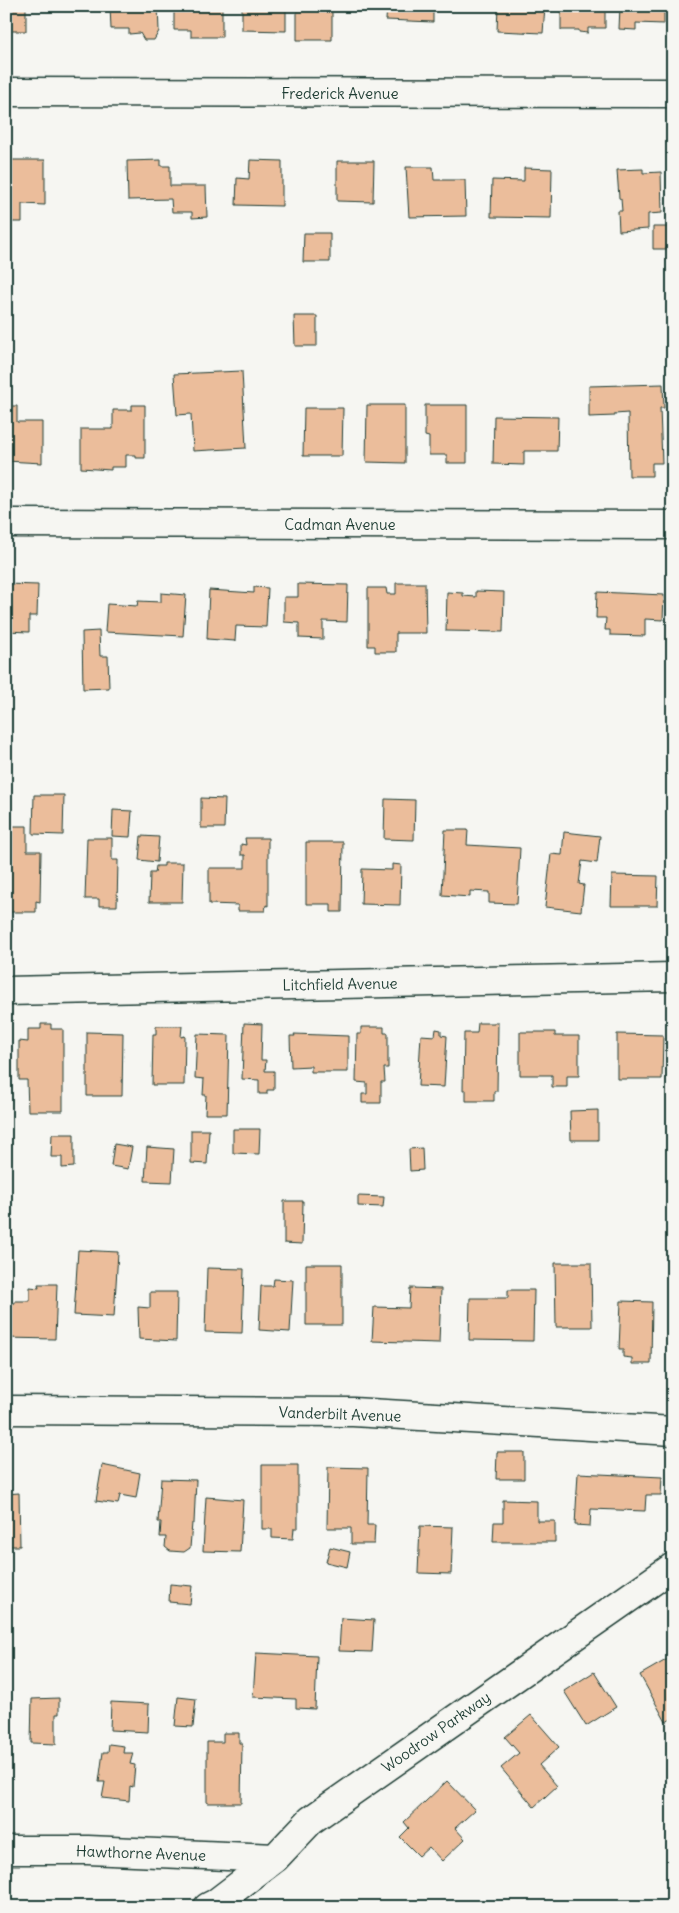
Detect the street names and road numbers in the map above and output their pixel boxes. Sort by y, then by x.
street label: Frederick Avenue [281,84,399,103]
street label: Cadman Avenue [284,515,396,534]
street label: Litchfield Avenue [282,973,398,995]
street label: Vanderbilt Avenue [278,1402,402,1426]
street label: Woodrow Parkway [378,1687,494,1777]
street label: Hawthorne Avenue [76,1841,206,1865]

